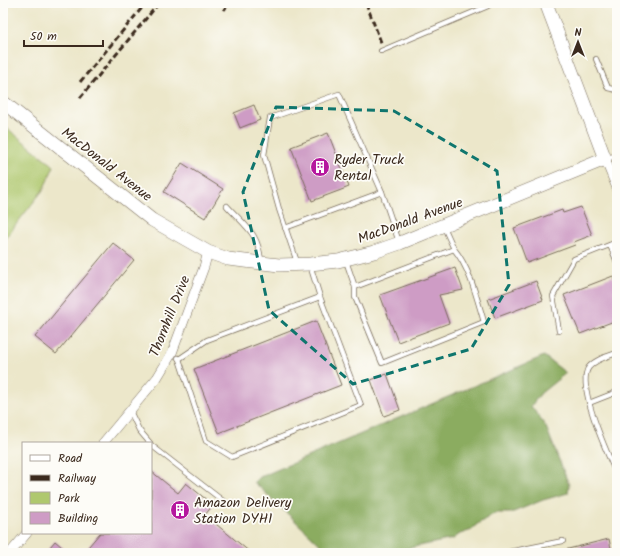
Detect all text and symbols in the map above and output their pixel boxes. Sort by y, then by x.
scale bar [24,22,103,48]
north arrow [558,22,598,62]
text: N [575,24,582,42]
text: 50 m [30,27,57,46]
street label: MacDonald Avenue [56,122,157,208]
place label: Ryder Truck Rental [334,149,404,187]
building icon: Ryder Truck Rental [309,156,331,178]
street label: MacDonald Avenue [355,191,467,250]
street label: Thornhill Drive [144,272,196,360]
legend [22,442,152,534]
text: Road [58,449,83,468]
text: Railway [58,469,96,488]
text: Park [58,489,80,508]
place label: Amazon Delivery Station DYH1 [194,492,292,530]
building icon: Amazon Delivery Station DYH1 [169,499,191,521]
text: Building [58,509,98,528]

